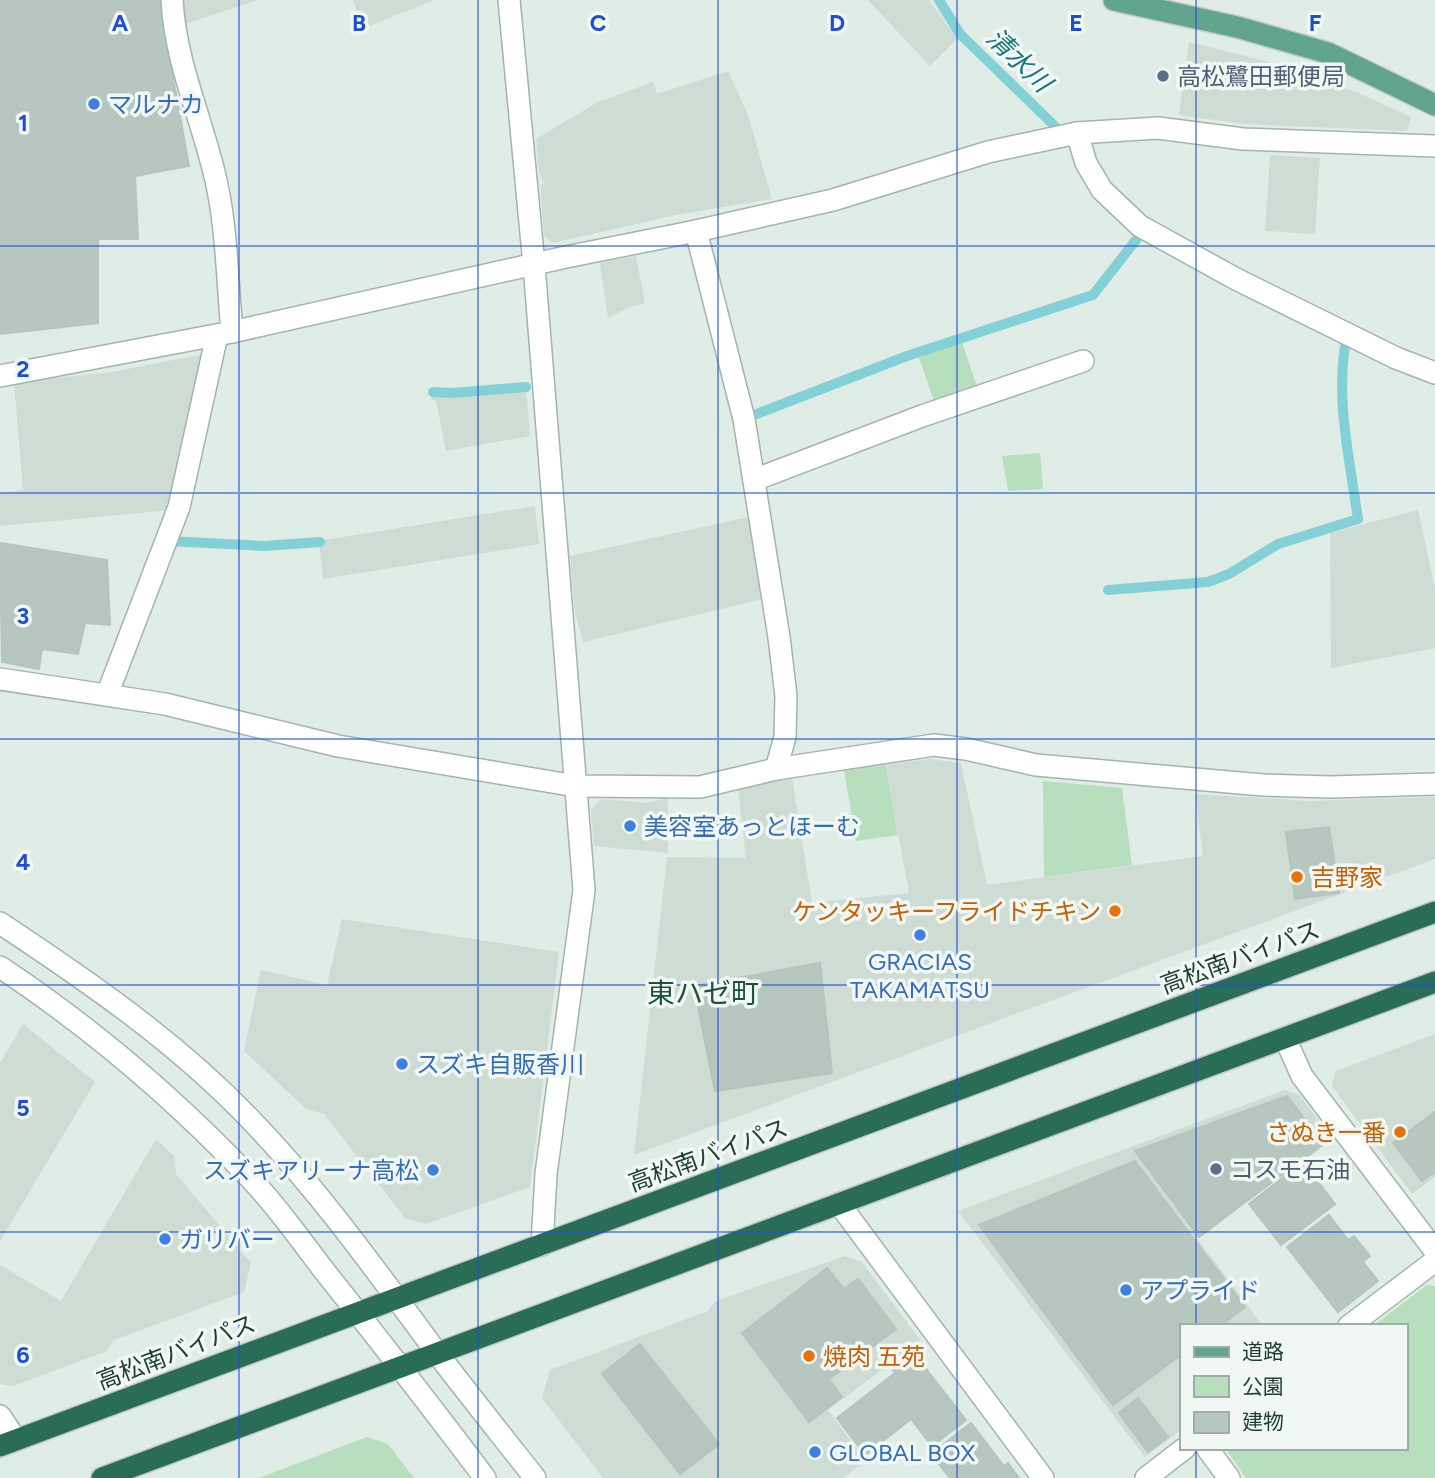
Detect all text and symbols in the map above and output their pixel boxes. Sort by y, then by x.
text: A [112,9,129,37]
text: B [352,9,366,37]
text: C [590,9,607,37]
text: D [829,9,845,37]
text: E [1069,9,1083,37]
text: F [1309,9,1322,37]
water label: 清水川 [980,21,1060,101]
place label: 高松鷺田郵便局 [1177,62,1345,91]
marker: 高松鷺田郵便局 [1155,68,1171,84]
place label: マルナカ [108,90,204,119]
marker: マルナカ [86,96,102,112]
text: 1 [18,109,28,137]
text: 2 [16,355,30,383]
text: 3 [17,602,29,630]
place label: 美容室あっとほーむ [644,812,860,841]
marker: 美容室あっとほーむ [622,818,638,834]
text: 4 [16,848,30,876]
place label: 吉野家 [1311,863,1383,892]
marker: 吉野家 [1289,869,1305,885]
place label: ケンタッキーフライドチキン [792,897,1101,926]
marker: ケンタッキーフライドチキン [1107,903,1123,919]
street label: 高松南バイパス [1156,915,1324,999]
marker: GRACIAS TAKAMATSU [912,927,928,943]
place label: GRACIAS TAKAMATSU [850,947,990,1004]
district label: 東ハゼ町 [647,976,759,1010]
place label: スズキ自販香川 [416,1050,584,1079]
marker: スズキ自販香川 [394,1056,410,1072]
text: 5 [16,1094,30,1122]
street label: 高松南バイパス [624,1113,792,1197]
place label: さぬき一番 [1266,1118,1386,1147]
marker: さぬき一番 [1392,1124,1408,1140]
place label: コスモ石油 [1230,1155,1350,1184]
place label: スズキアリーナ高松 [203,1156,419,1185]
marker: コスモ石油 [1208,1161,1224,1177]
marker: スズキアリーナ高松 [425,1162,441,1178]
place label: ガリバー [179,1225,275,1254]
marker: ガリバー [157,1231,173,1247]
place label: アプライド [1140,1276,1260,1305]
marker: アプライド [1118,1282,1134,1298]
street label: 高松南バイパス [93,1308,259,1396]
legend [1180,1324,1407,1450]
text: 道路 [1242,1339,1284,1364]
text: 6 [16,1341,30,1369]
place label: 焼肉 五苑 [823,1342,925,1371]
marker: 焼肉 五苑 [801,1348,817,1364]
text: 公園 [1242,1374,1284,1399]
text: 建物 [1242,1409,1284,1434]
place label: GLOBAL BOX [829,1438,976,1467]
marker: GLOBAL BOX [807,1444,823,1460]

